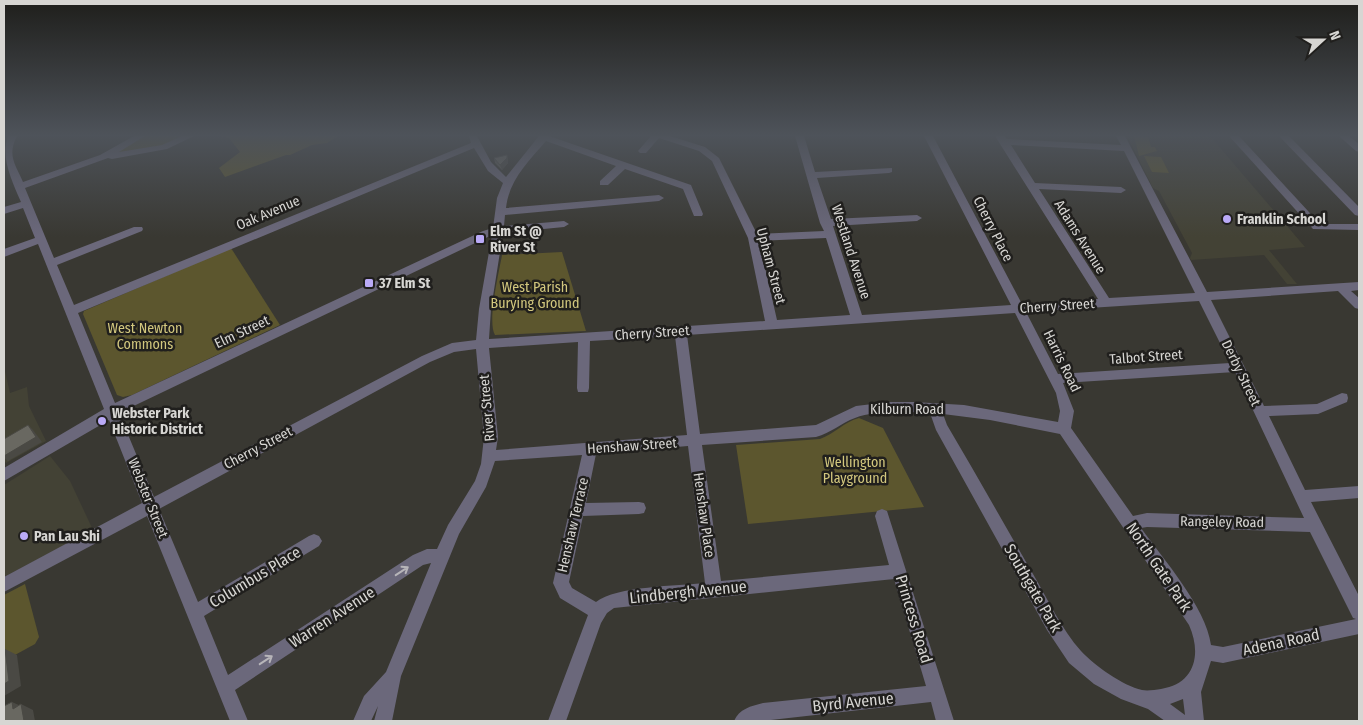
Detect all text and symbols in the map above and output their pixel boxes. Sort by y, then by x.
north arrow [1298,15,1348,65]
text: N [1325,29,1344,42]
street label: Oak Avenue [234,192,302,234]
street label: Cherry Place [969,194,1017,265]
street label: Adams Avenue [1051,197,1109,277]
street label: Westland Avenue [828,203,874,302]
place label: Franklin School [1237,211,1326,228]
marker: Franklin School [1221,213,1233,225]
place label: Elm St @ River St [490,223,542,256]
street label: Upham Street [753,226,789,306]
marker: Elm St @ River St [474,233,486,245]
place label: 37 Elm St [378,275,432,292]
marker: 37 Elm St [363,277,375,289]
park label: West Parish Burying Ground [491,279,579,312]
street label: Cherry Street [1019,295,1095,317]
street label: Elm Street [212,312,273,352]
park label: West Newton Commons [108,320,182,353]
street label: Cherry Street [614,322,690,344]
street label: Harris Road [1040,327,1084,395]
street label: Derby Street [1218,337,1264,409]
street label: Talbot Street [1109,346,1184,368]
street label: River Street [476,374,498,442]
street label: Kilburn Road [870,401,944,418]
place label: Webster Park Historic District [112,405,204,438]
marker: Webster Park Historic District [96,415,108,427]
street label: Cherry Street [221,423,295,473]
street label: Henshaw Street [587,434,678,458]
park label: Wellington Playground [823,454,887,487]
street label: Webster Street [124,456,172,541]
street label: Henshaw Place [690,471,718,559]
street label: Henshaw Terrace [554,476,592,574]
street label: Rangeley Road [1180,513,1264,531]
street label: North Gate Park [1122,519,1196,616]
place label: Pan Lau Shi [34,528,100,545]
marker: Pan Lau Shi [18,530,30,542]
street label: Southgate Park [1000,541,1066,636]
street label: Columbus Place [206,542,304,612]
one-way arrow [394,565,408,575]
street label: Princess Road [892,573,936,665]
street label: Lindbergh Avenue [628,576,748,608]
street label: Warren Avenue [286,582,378,652]
street label: Adena Road [1241,625,1321,659]
one-way arrow [259,655,273,665]
street label: Byrd Avenue [812,688,895,716]

